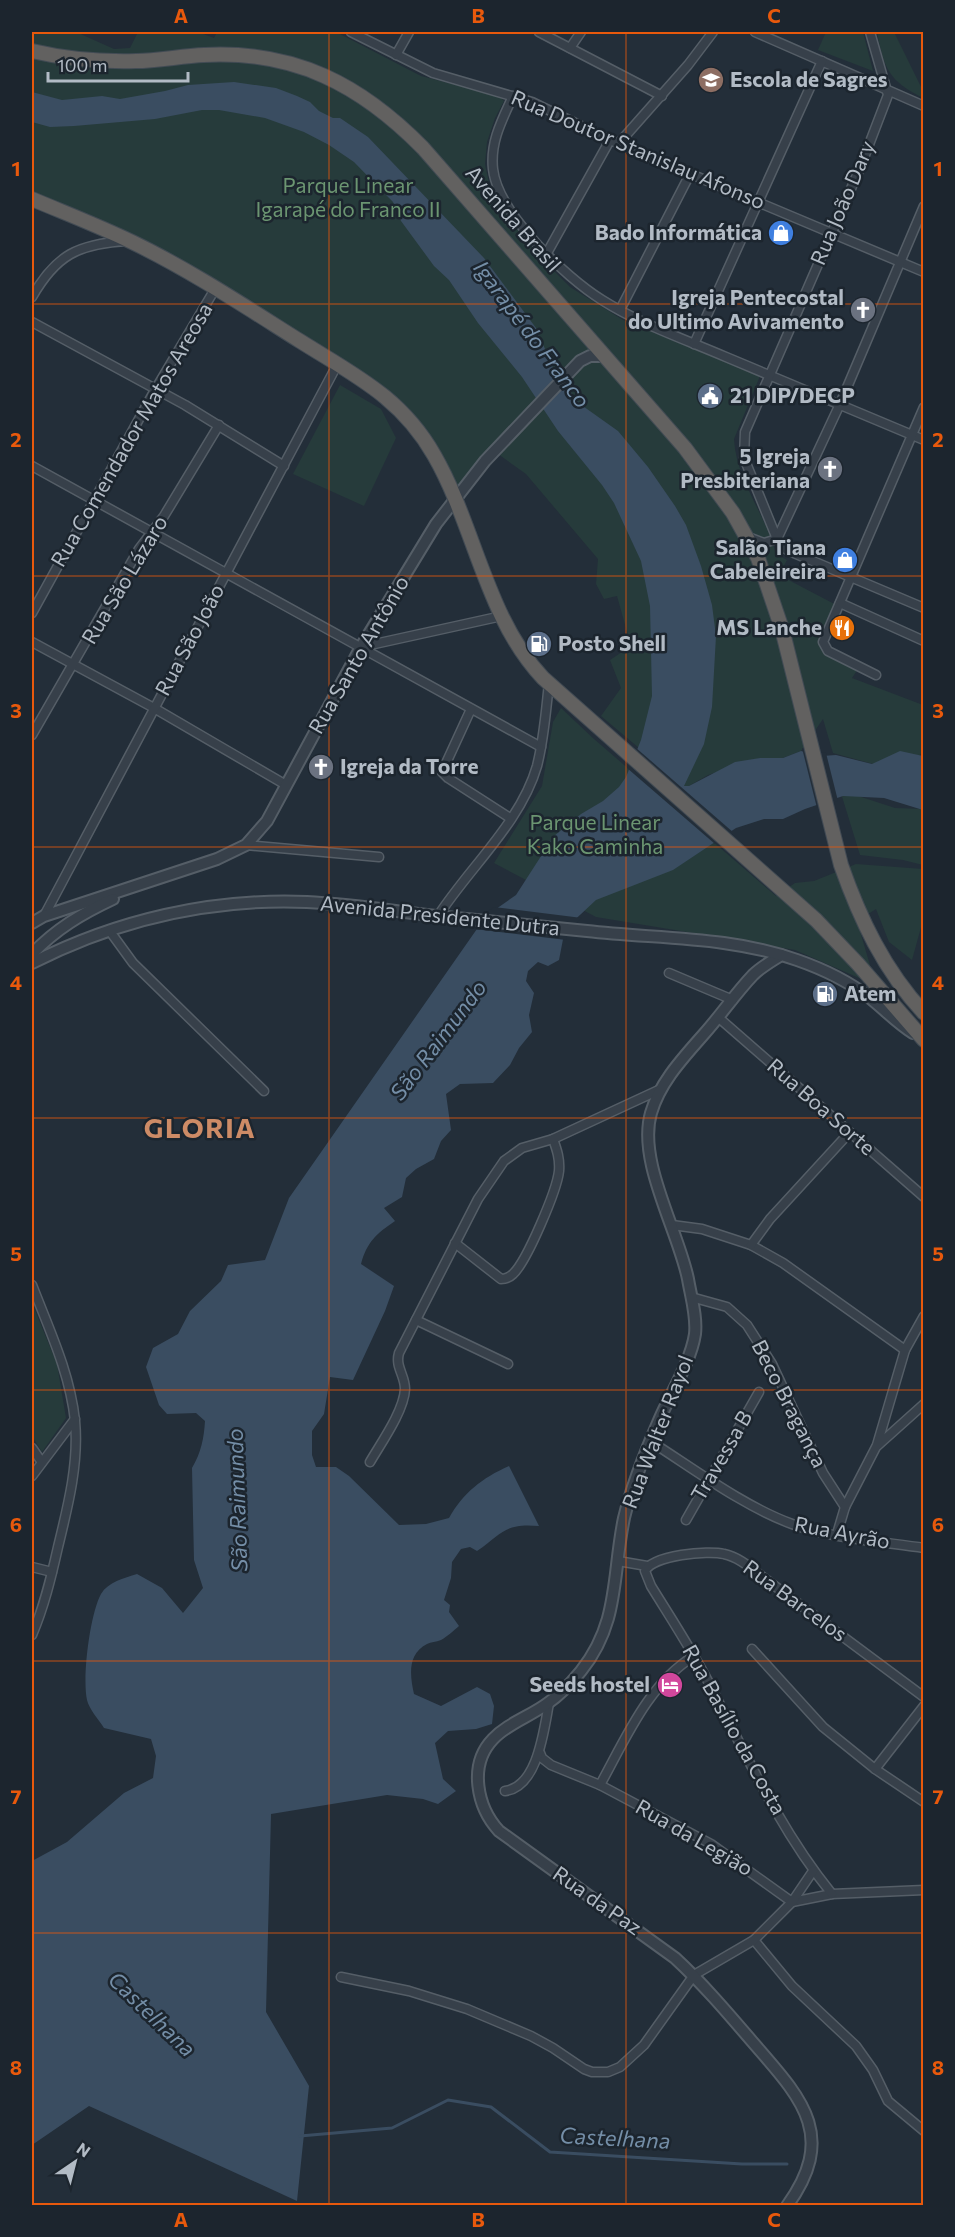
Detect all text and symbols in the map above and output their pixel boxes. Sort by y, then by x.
text: A [174,3,188,27]
text: B [471,3,485,27]
text: C [767,3,781,27]
scale bar [48,45,188,83]
text: 100 m [57,54,107,76]
school or university icon: Escola de Sagres [696,65,726,95]
place label: Escola de Sagres [730,66,888,91]
street label: Rua Doutor Stanislau Afonso [508,84,769,213]
street label: Rua João Dary [804,136,879,268]
text: 1 [11,156,21,180]
text: 1 [933,156,943,180]
street label: Avenida Brasil [461,160,567,276]
park label: Parque Linear Igarapé do Franco II [255,172,441,221]
shop icon: Bado Informática [766,218,796,248]
place label: Bado Informática [595,219,762,244]
water label: Igarapé do Franco [468,255,597,413]
place label: Igreja Pentecostal do Ultimo Avivamento [628,284,844,333]
church icon: Igreja Pentecostal do Ultimo Avivamento [848,295,878,325]
street label: Rua Comendador Matos Areosa [45,298,217,571]
public building icon: 21 DIP/DECP [695,381,725,411]
place label: 21 DIP/DECP [730,382,855,407]
text: 2 [10,427,22,451]
text: 2 [932,427,944,451]
place label: 5 Igreja Presbiteriana [680,443,810,492]
church icon: 5 Igreja Presbiteriana [815,454,845,484]
street label: Rua São Lázaro [76,510,172,648]
place label: Salão Tiana Cabeleireira [710,534,826,583]
shop icon: Salão Tiana Cabeleireira [830,545,860,575]
street label: Rua Santo Antônio [302,571,413,738]
street label: Rua São João [149,579,228,699]
restaurant icon: MS Lanche [827,613,857,643]
place label: MS Lanche [716,614,822,639]
fuel station icon: Posto Shell [524,629,554,659]
place label: Posto Shell [558,630,666,655]
text: 3 [10,698,22,722]
text: 3 [932,698,944,722]
church icon: Igreja da Torre [306,752,336,782]
place label: Igreja da Torre [340,753,479,778]
park label: Parque Linear Kako Caminha [527,809,663,858]
street label: Avenida Presidente Dutra [319,889,561,940]
text: 4 [10,970,22,994]
text: 4 [932,970,944,994]
water label: São Raimundo [384,974,492,1105]
fuel station icon: Atem [810,979,840,1009]
place label: Atem [844,980,896,1005]
street label: Rua Boa Sorte [763,1052,881,1159]
district label: GLORIA [144,1111,256,1144]
text: 5 [10,1241,22,1265]
text: 5 [932,1241,944,1265]
street label: Beco Bragança [747,1335,833,1471]
street label: Rua Walter Rayol [616,1351,697,1512]
street label: Travessa B [685,1406,756,1505]
water label: São Raimundo [221,1428,252,1572]
street label: Rua Ayrão [792,1510,892,1553]
text: 6 [10,1512,22,1536]
text: 6 [932,1512,944,1536]
street label: Rua Barcelos [739,1554,853,1646]
street label: Rua Basílio da Costa [678,1640,792,1819]
hotel icon: Seeds hostel [655,1670,685,1700]
place label: Seeds hostel [529,1671,650,1696]
text: 7 [11,1784,22,1808]
text: 7 [933,1784,944,1808]
street label: Rua da Legião [632,1793,758,1880]
street label: Rua da Paz [549,1860,647,1939]
water label: Castelhana [103,1965,202,2062]
text: 8 [10,2055,22,2079]
text: 8 [932,2055,944,2079]
water label: Castelhana [559,2121,671,2154]
north arrow [45,2132,105,2192]
text: N [74,2138,94,2161]
text: A [174,2207,188,2231]
text: B [471,2207,485,2231]
text: C [767,2207,781,2231]

